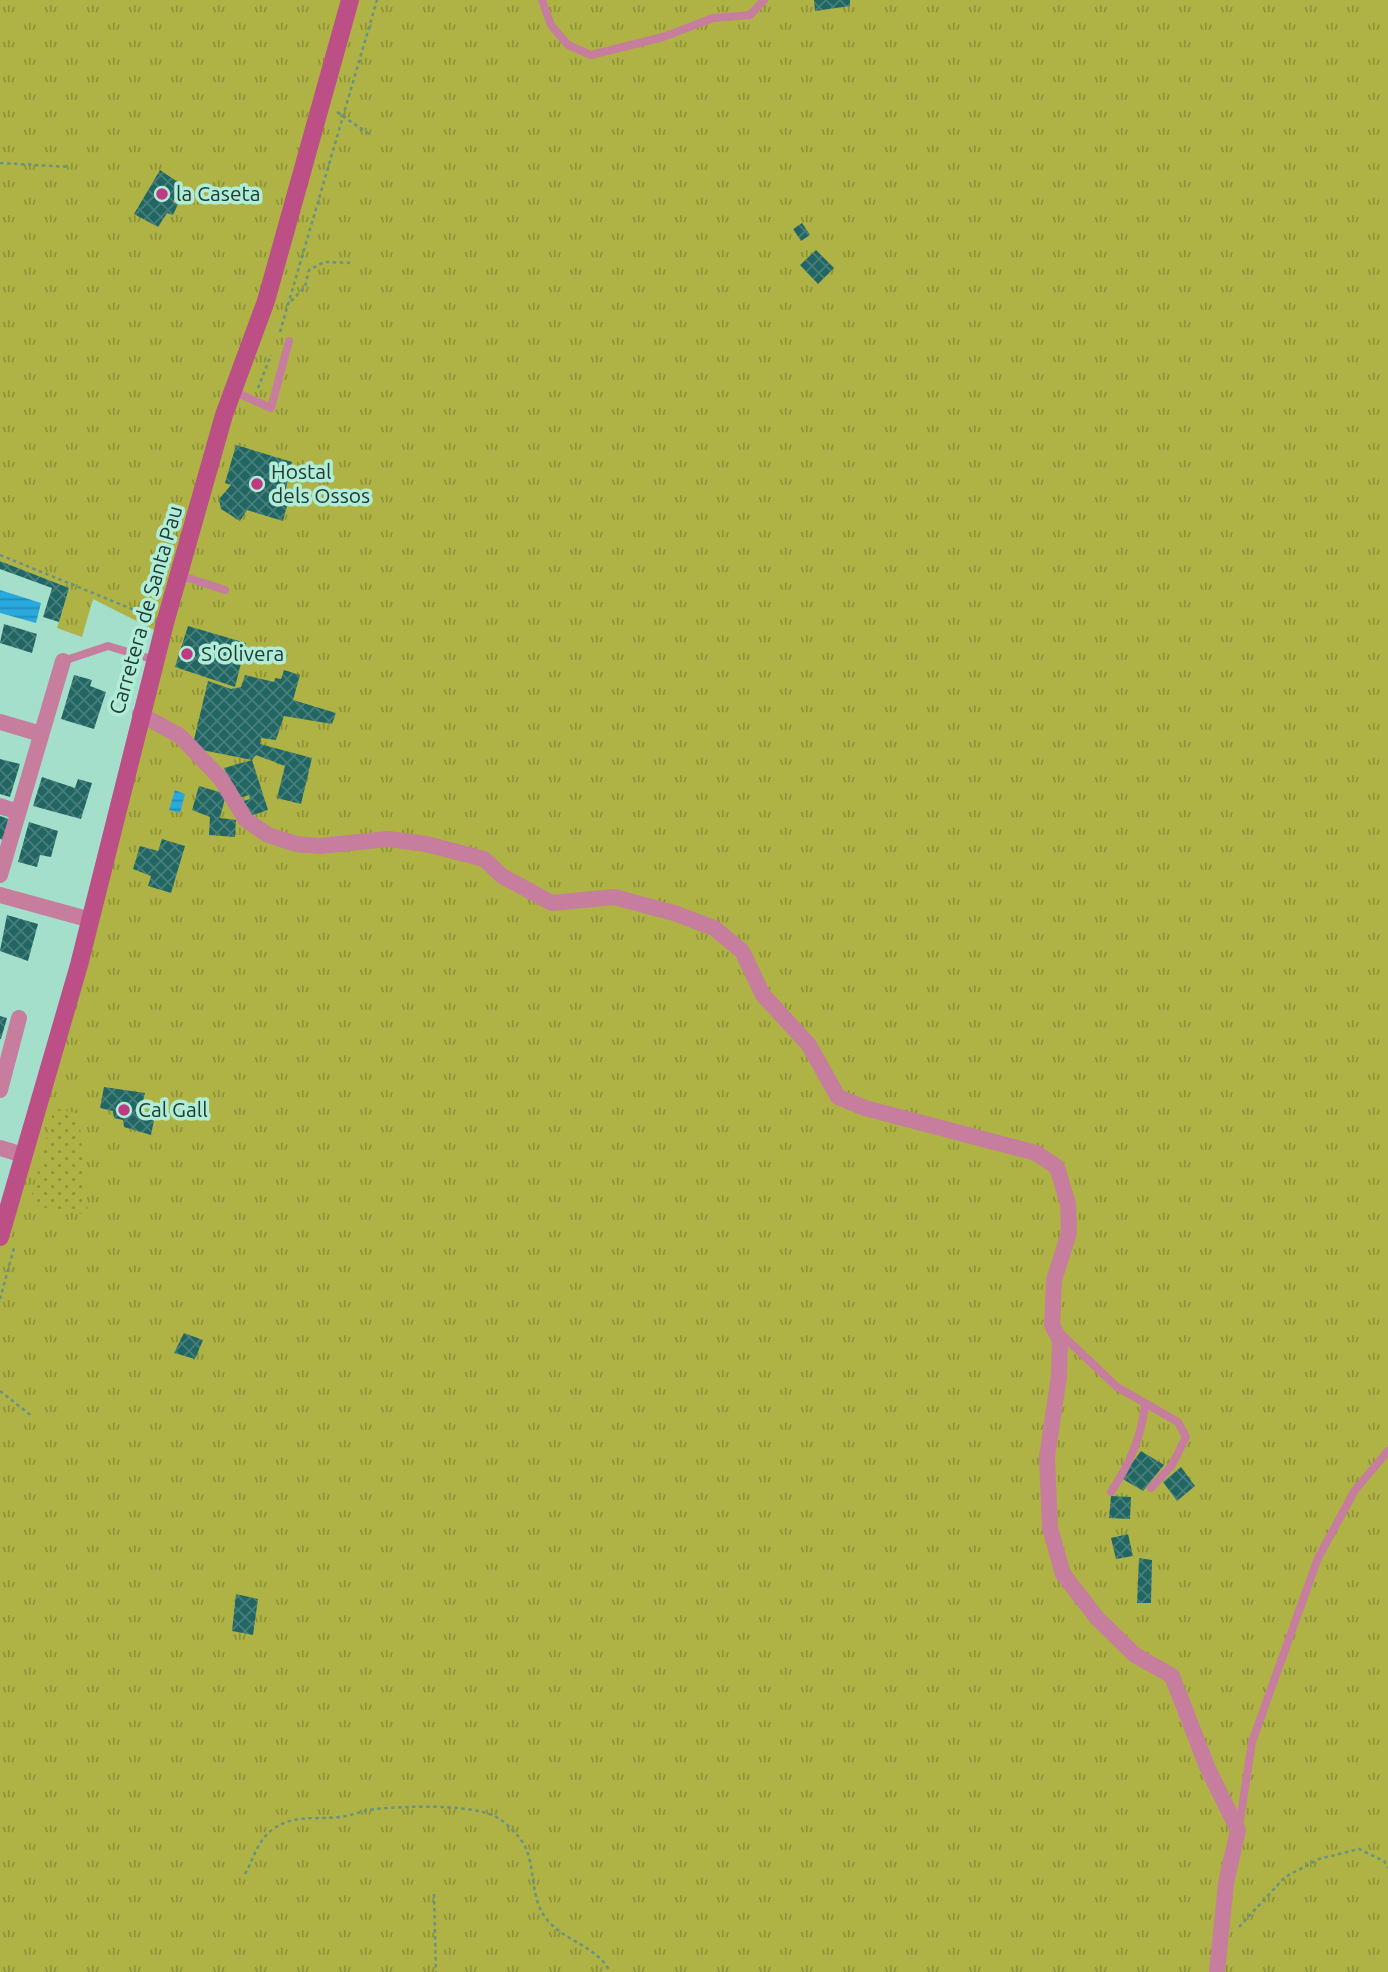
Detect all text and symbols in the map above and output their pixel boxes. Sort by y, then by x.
place label: la Caseta [176,181,261,205]
marker: la Caseta [154,186,170,202]
place label: Hostal dels Ossos [271,459,370,507]
marker: Hostal dels Ossos [249,476,265,492]
street label: Carretera de Santa Pau [104,503,186,717]
place label: S'Olivera [201,641,284,665]
marker: S'Olivera [179,646,195,662]
place label: Cal Gall [138,1097,208,1121]
marker: Cal Gall [116,1102,132,1118]

